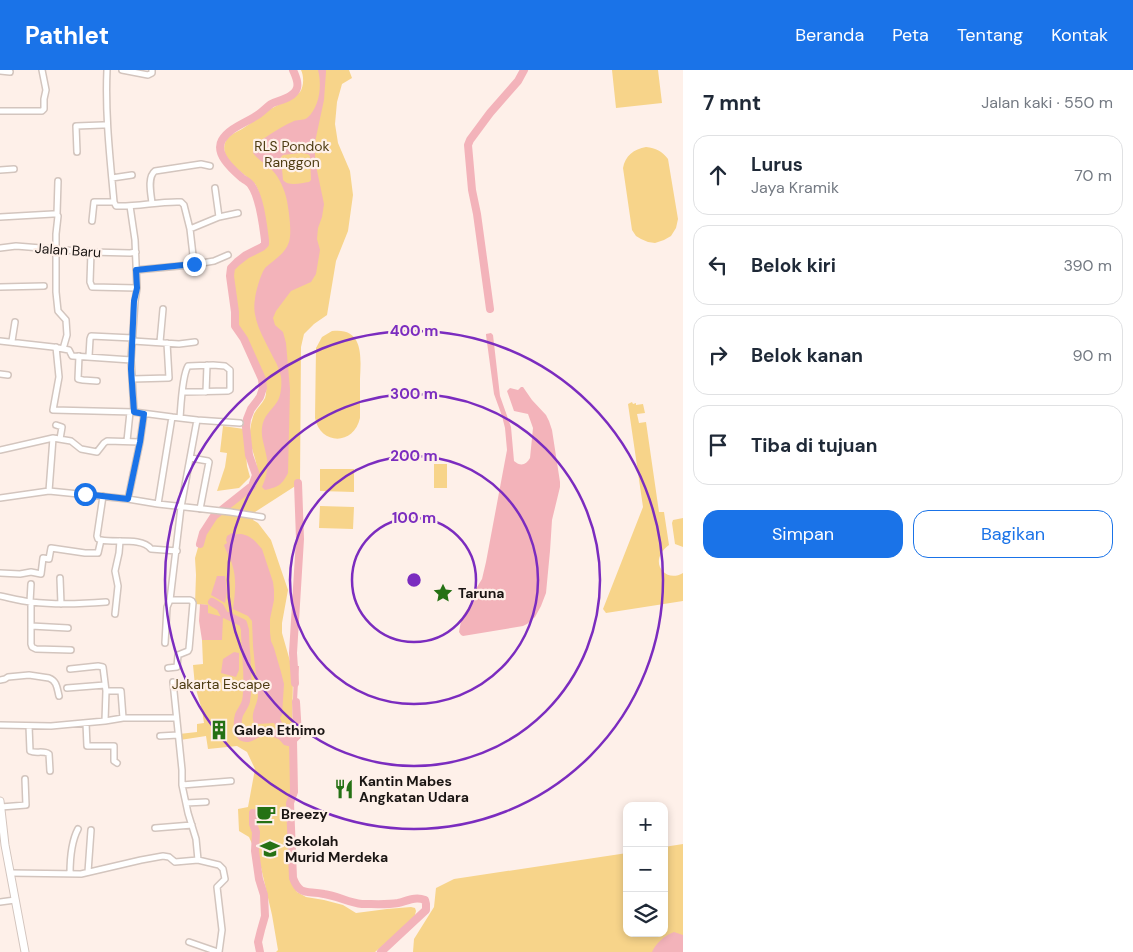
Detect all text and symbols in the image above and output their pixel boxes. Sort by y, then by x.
text: Pathlet [25,20,109,51]
text: Beranda [795,23,864,47]
text: Peta [892,23,929,47]
text: Tentang [957,23,1023,47]
text: Kontak [1051,23,1108,47]
text: 7 mnt [703,89,761,117]
text: Jalan kaki · 550 m [981,92,1113,113]
park label: RLS Pondok Ranggon [254,137,330,171]
text: Lurus [751,152,803,177]
icon: ahead [704,161,732,189]
text: 70 m [1074,165,1112,186]
text: Jaya Kramik [751,177,839,198]
street label: Jalan Baru [34,239,102,261]
icon: left [704,251,732,279]
route end [183,253,206,276]
text: Belok kiri [751,253,836,278]
text: 390 m [1064,255,1112,276]
text: 400 m [390,321,438,341]
icon: right [704,341,732,369]
text: Belok kanan [751,343,863,368]
text: 90 m [1072,345,1112,366]
text: 300 m [390,384,438,404]
icon: arrive [704,431,732,459]
text: Tiba di tujuan [751,433,877,458]
text: 200 m [390,446,438,466]
route start [74,483,97,506]
text: 100 m [392,508,436,528]
button: Simpan [703,510,903,558]
button: Bagikan [913,510,1113,558]
centre of rings [405,571,423,589]
place icon: Taruna [432,582,454,604]
place label: Taruna [458,584,505,602]
park label: Jakarta Escape [172,675,270,693]
building icon: Galea Ethimo [208,719,230,741]
place label: Galea Ethimo [234,721,325,739]
place label: Kantin Mabes Angkatan Udara [359,772,469,806]
restaurant icon: Kantin Mabes Angkatan Udara [333,778,355,800]
map controls [623,802,668,937]
button: + [623,802,668,847]
cafe icon: Breezy [255,803,277,825]
place label: Breezy [281,805,328,823]
place label: Sekolah Murid Merdeka [285,832,388,866]
school or university icon: Sekolah Murid Merdeka [259,838,281,860]
button: − [623,847,668,892]
button: layers [623,892,668,937]

